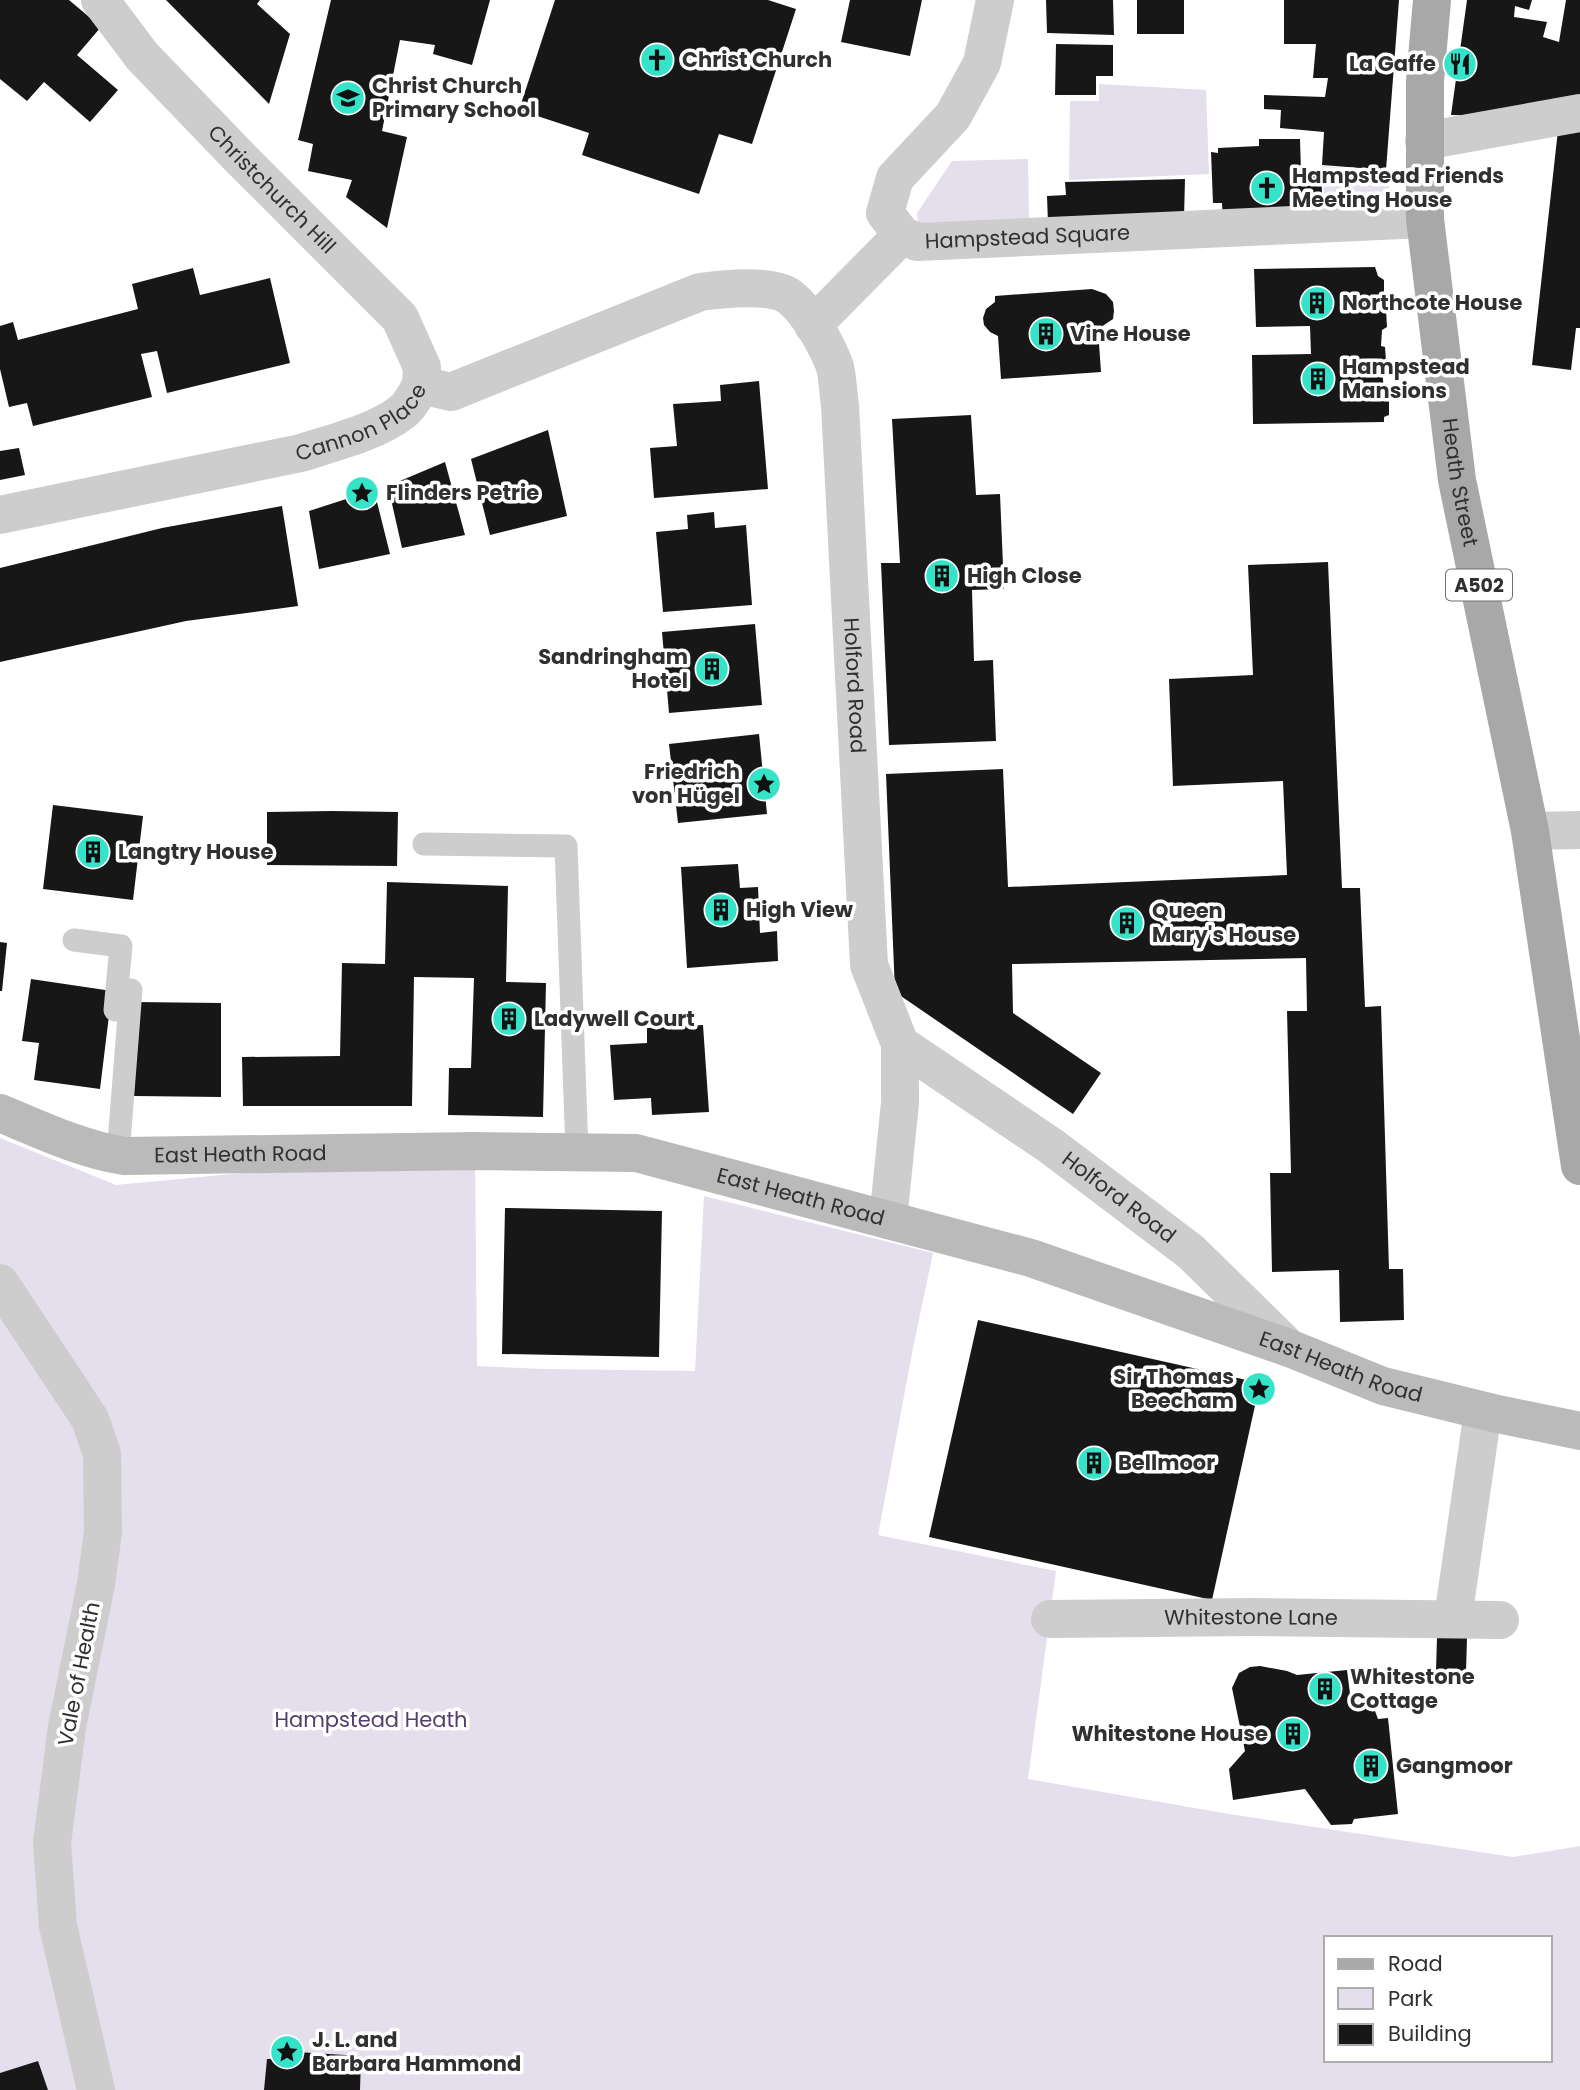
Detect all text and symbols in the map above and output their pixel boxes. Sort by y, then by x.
church icon: Christ Church [638,41,676,79]
place label: Christ Church [682,45,832,74]
restaurant icon: La Gaffe [1441,45,1479,83]
place label: La Gaffe [1349,49,1436,78]
place label: Christ Church Primary School [372,71,536,124]
school or university icon: Christ Church Primary School [329,79,367,117]
street label: Christchurch Hill [202,118,342,260]
place label: Hampstead Friends Meeting House [1292,161,1504,214]
church icon: Hampstead Friends Meeting House [1248,169,1286,207]
street label: Hampstead Square [924,217,1131,256]
building icon: Northcote House [1298,284,1336,322]
place label: Northcote House [1342,288,1522,317]
building icon: Vine House [1027,315,1065,353]
place label: Vine House [1070,319,1191,348]
place label: Hampstead Mansions [1342,352,1470,405]
building icon: Hampstead Mansions [1299,360,1337,398]
street label: Cannon Place [292,378,433,468]
street label: Heath Street [1436,416,1485,549]
place icon: Flinders Petrie [343,474,381,512]
place label: Flinders Petrie [386,478,539,507]
building icon: High Close [923,557,961,595]
place label: High Close [967,561,1082,590]
road number: A502 [1446,570,1512,600]
street label: Holford Road [837,617,873,754]
place label: Sandringham Hotel [538,642,688,695]
building icon: Sandringham Hotel [693,650,731,688]
place label: Friedrich von Hügel [632,757,740,810]
place icon: Friedrich von Hügel [745,765,783,803]
building icon: Langtry House [74,833,112,871]
place label: Langtry House [118,837,274,866]
building icon: High View [702,891,740,929]
place label: High View [746,895,854,924]
place label: Queen Mary's House [1152,896,1296,949]
building icon: Queen Mary's House [1108,904,1146,942]
building icon: Ladywell Court [490,1000,528,1038]
place label: Ladywell Court [534,1004,695,1033]
street label: East Heath Road [154,1138,327,1170]
street label: Holford Road [1056,1144,1182,1250]
street label: East Heath Road [714,1160,888,1232]
street label: East Heath Road [1255,1324,1426,1409]
place label: Sir Thomas Beecham [1113,1362,1234,1415]
place icon: Sir Thomas Beecham [1240,1370,1278,1408]
building icon: Bellmoor [1075,1444,1113,1482]
place label: Bellmoor [1118,1448,1215,1477]
street label: Vale of Health [50,1599,107,1748]
street label: Whitestone Lane [1164,1602,1338,1632]
place label: Whitestone Cottage [1350,1662,1475,1715]
building icon: Whitestone Cottage [1306,1670,1344,1708]
park label: Hampstead Heath [274,1705,468,1734]
building icon: Whitestone House [1274,1715,1312,1753]
place label: Whitestone House [1071,1719,1268,1748]
building icon: Gangmoor [1352,1747,1390,1785]
place label: Gangmoor [1396,1751,1513,1780]
legend [1324,1936,1552,2062]
text: Road [1388,1949,1443,1978]
text: Park [1388,1984,1433,2013]
text: Building [1388,2019,1472,2048]
place label: J. L. and Barbara Hammond [312,2025,521,2078]
place icon: J. L. and Barbara Hammond [268,2033,306,2071]

